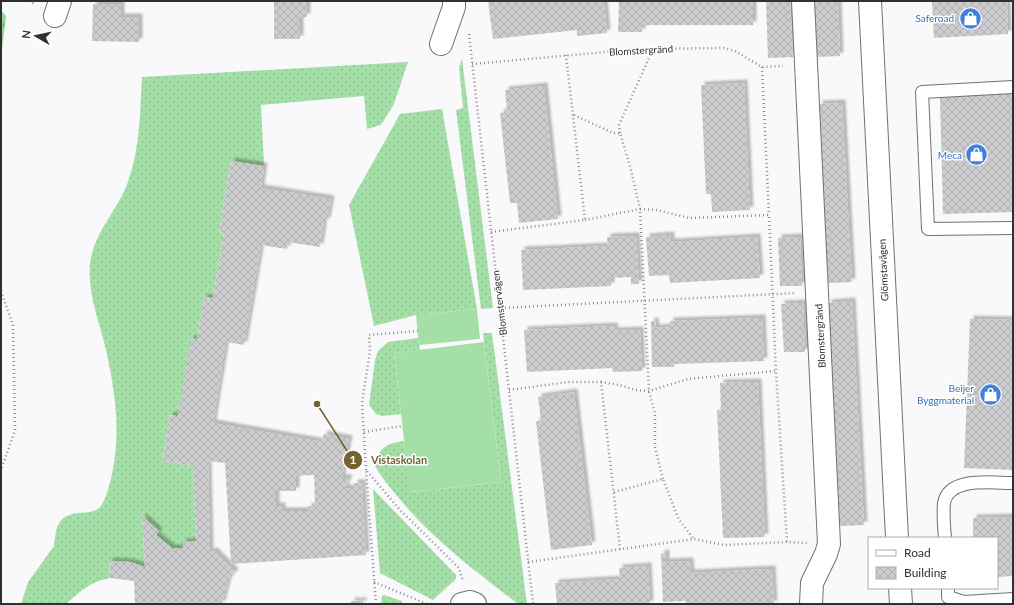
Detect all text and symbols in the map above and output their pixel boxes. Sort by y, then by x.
shop icon: Saferoad [957,5,983,31]
place label: Saferoad [915,12,954,24]
north arrow [16,16,56,56]
text: N [19,29,33,40]
street label: Blomstergränd [609,42,673,58]
shop icon: Meca [964,142,990,168]
place label: Meca [938,149,962,161]
street label: Glömstavägen [875,239,891,301]
street label: Blomstervägen [489,270,509,336]
street label: Blomstergränd [812,304,828,368]
shop icon: Beijer Byggmaterial [977,381,1003,407]
place label: Beijer Byggmaterial [917,382,974,406]
callout: Vistaskolan [343,448,436,471]
text: 1 [350,452,357,467]
text: Vistaskolan [370,453,427,466]
legend [868,537,998,589]
text: Road [904,545,931,560]
text: Building [904,565,947,580]

